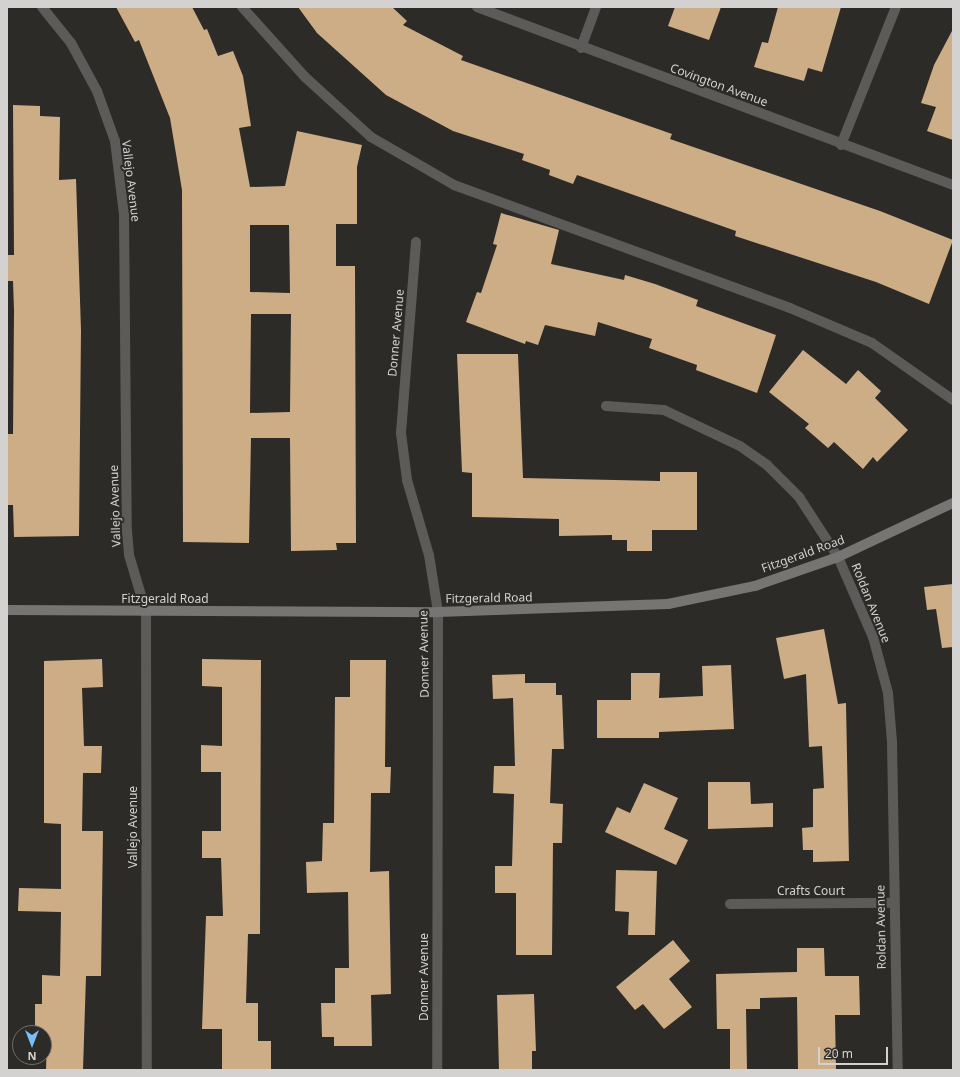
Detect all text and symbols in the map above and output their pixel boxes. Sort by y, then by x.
street label: Covington Avenue [668,61,770,109]
street label: Vallejo Avenue [119,139,143,223]
street label: Donner Avenue [385,289,407,377]
street label: Vallejo Avenue [106,465,124,547]
street label: Fitzgerald Road [760,532,846,576]
street label: Roldan Avenue [848,561,894,645]
street label: Fitzgerald Road [445,590,533,606]
street label: Fitzgerald Road [121,592,209,606]
street label: Donner Avenue [416,610,432,698]
street label: Vallejo Avenue [126,786,140,868]
street label: Crafts Court [777,884,845,898]
street label: Roldan Avenue [873,885,889,969]
street label: Donner Avenue [417,933,431,1021]
north arrow [12,1025,52,1065]
scale bar [820,1039,890,1065]
text: 20 m [825,1045,853,1062]
text: N [28,1049,36,1064]

